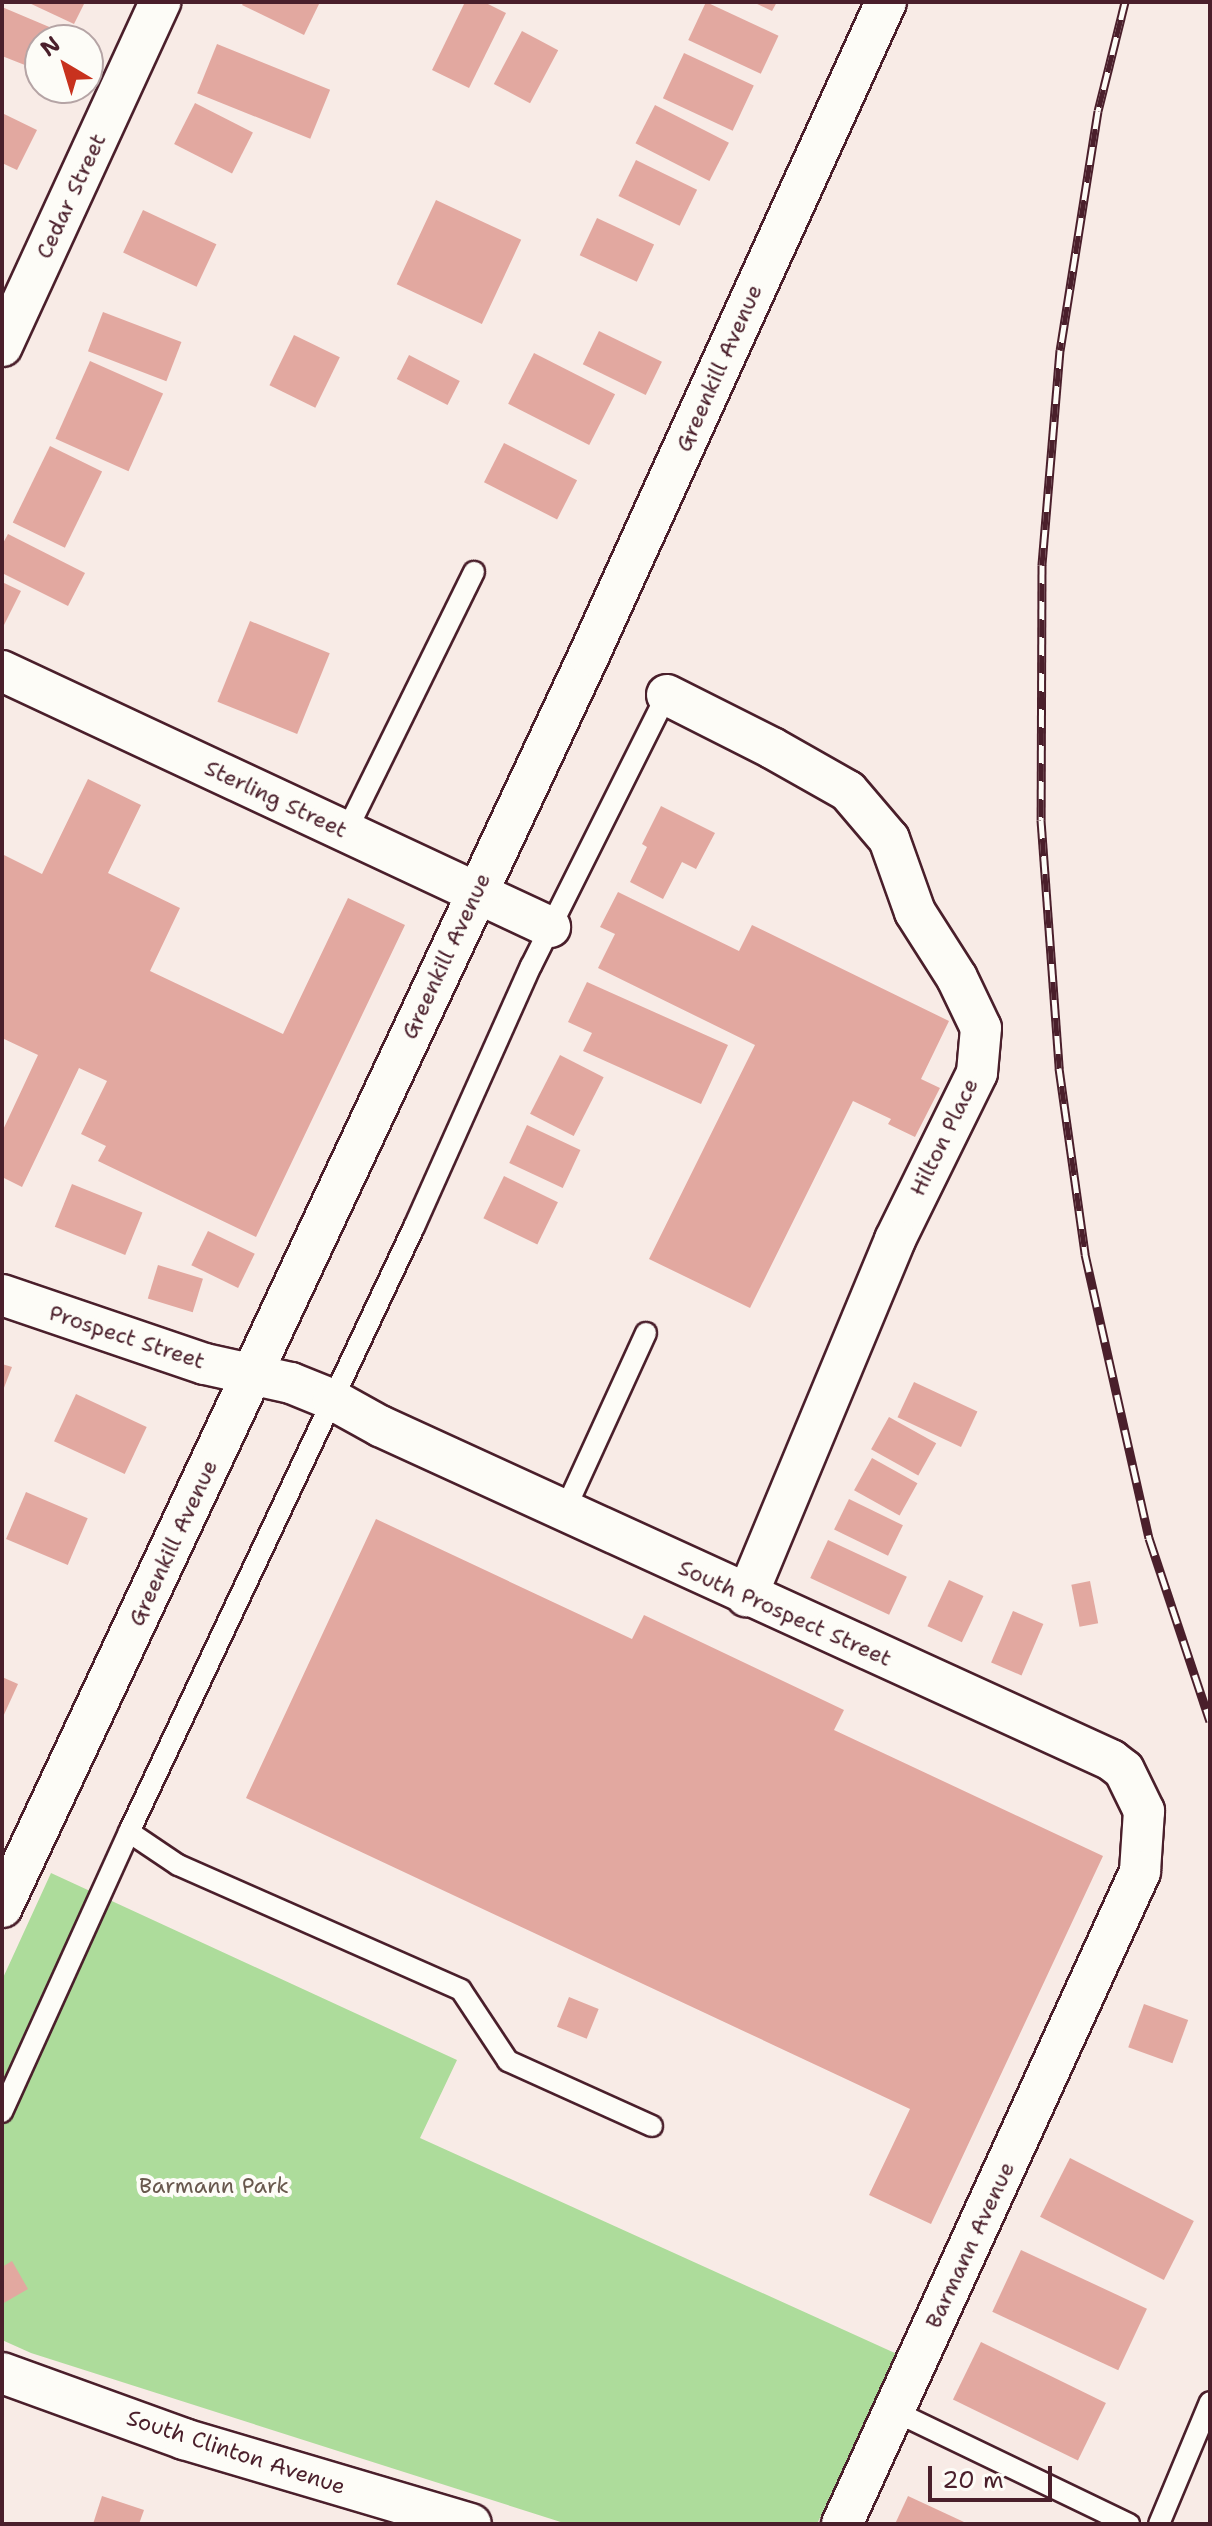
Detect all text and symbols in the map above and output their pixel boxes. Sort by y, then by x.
north arrow [24,24,104,104]
text: N [34,29,66,63]
street label: Cedar Street [30,129,112,263]
street label: Greenkill Avenue [670,280,768,456]
street label: Sterling Street [201,754,351,844]
street label: Greenkill Avenue [396,869,496,1043]
street label: Hilton Place [904,1074,984,1200]
street label: Prospect Street [46,1299,208,1375]
street label: Greenkill Avenue [123,1456,223,1630]
street label: South Prospect Street [674,1554,896,1672]
street label: Barmann Avenue [920,2158,1020,2332]
park label: Barmann Park [139,2173,289,2199]
street label: South Clinton Avenue [123,2404,349,2500]
scale bar [932,2450,1056,2500]
text: 20 m [942,2464,1004,2496]

